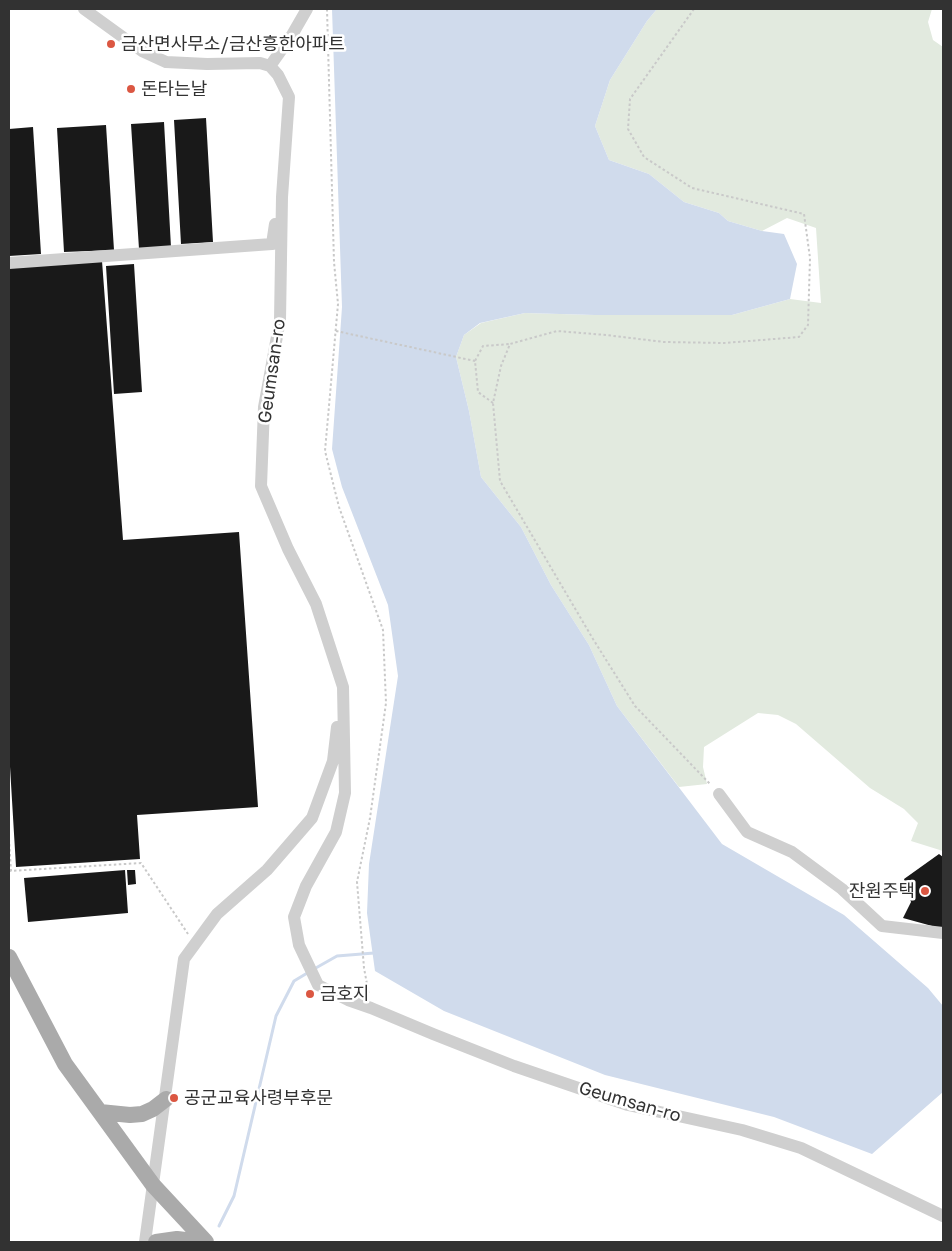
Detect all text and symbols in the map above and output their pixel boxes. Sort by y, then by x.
place label: 금산면사무소/금산흥한아파트 [121,33,345,55]
marker: 금산면사무소/금산흥한아파트 [105,38,117,50]
place label: 돈타는날 [141,78,207,100]
marker: 돈타는날 [125,83,137,95]
street label: Geumsan-ro [254,317,290,425]
place label: 잔원주택 [849,880,915,902]
marker: 잔원주택 [919,885,931,897]
place label: 금호지 [320,983,370,1005]
marker: 금호지 [304,988,316,1000]
street label: Geumsan-ro [576,1077,684,1127]
place label: 공군교육사령부후문 [184,1087,333,1109]
marker: 공군교육사령부후문 [168,1092,180,1104]

